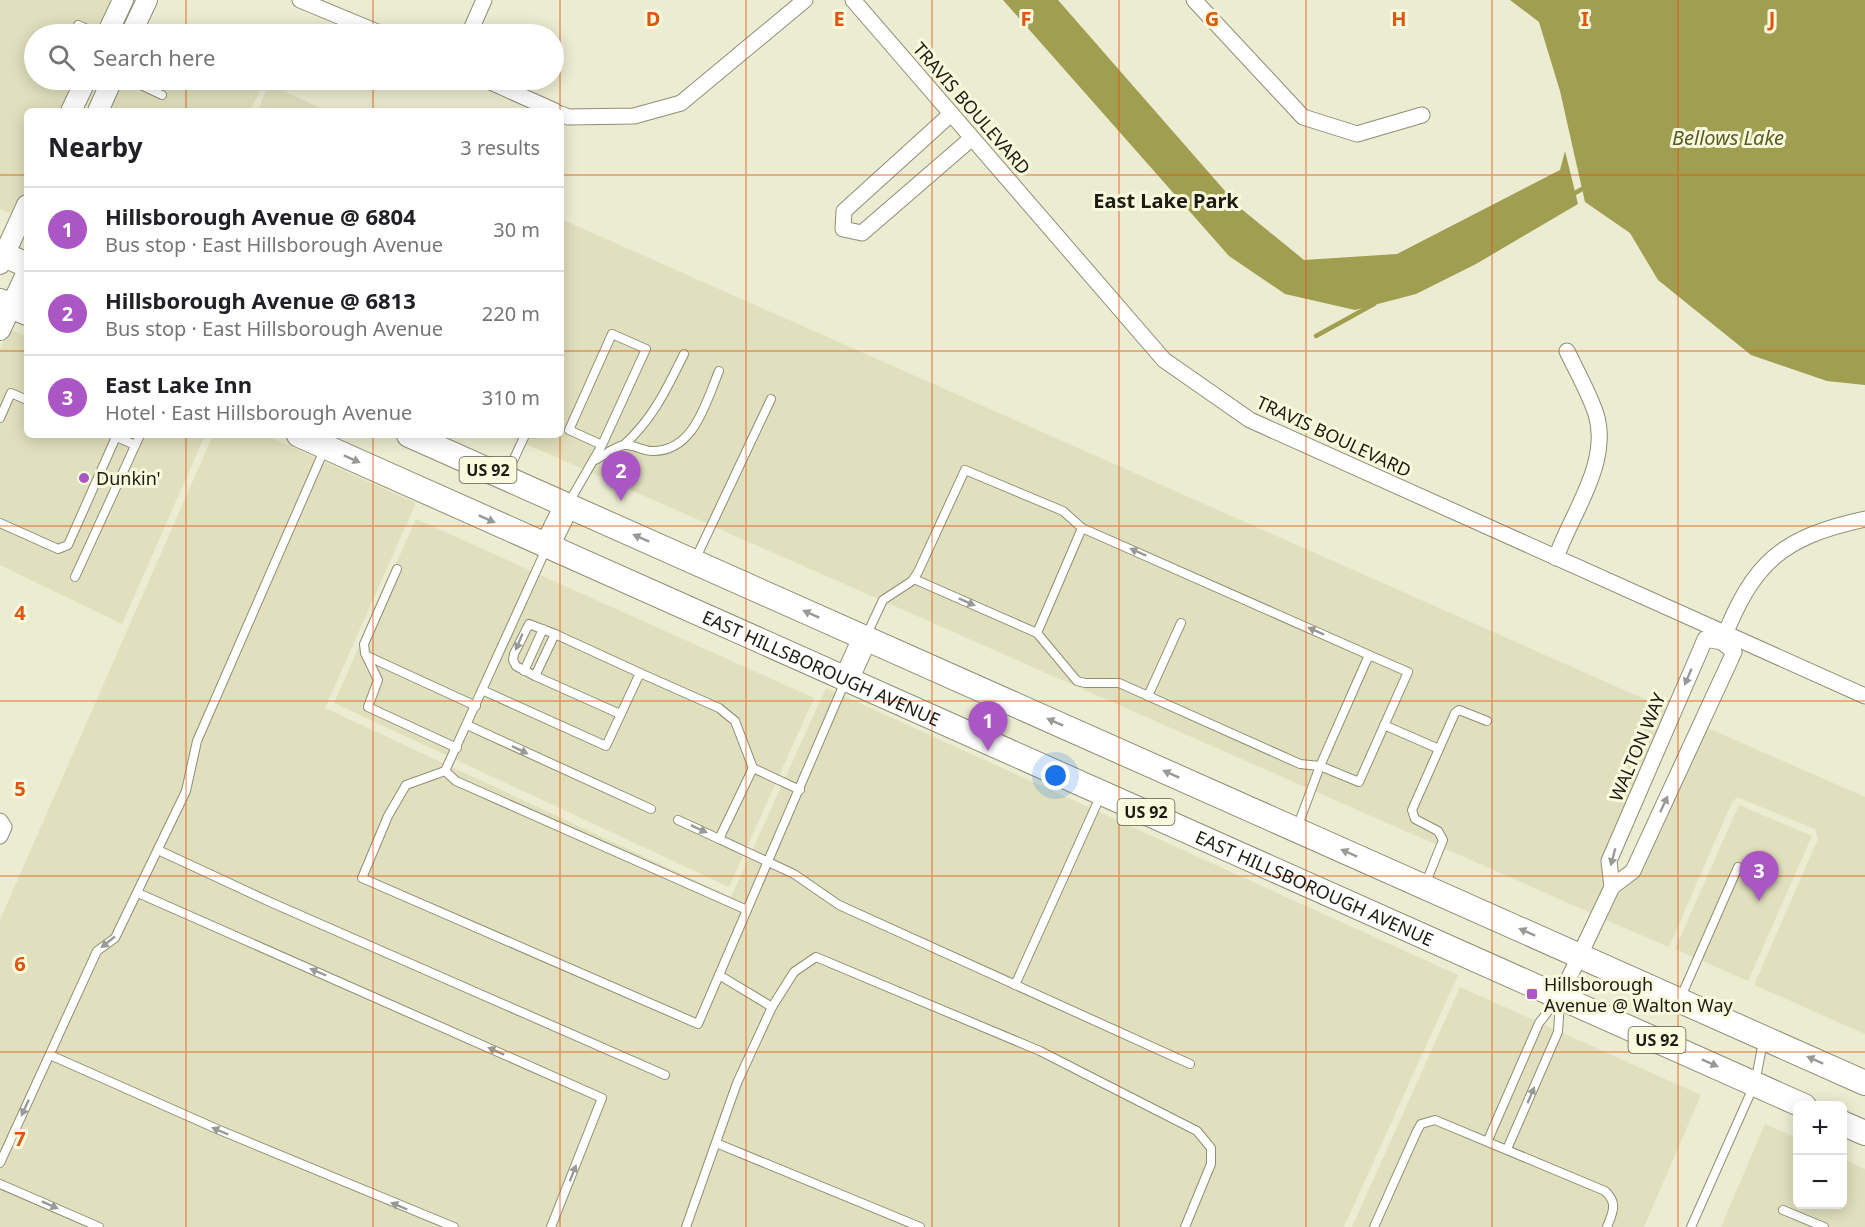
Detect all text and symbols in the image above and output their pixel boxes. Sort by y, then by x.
text: D [646,5,660,32]
text: E [833,5,845,32]
text: F [1021,5,1031,32]
text: G [1205,5,1219,32]
text: H [1391,5,1407,32]
text: I [1581,5,1589,32]
text: J [1767,5,1775,32]
search box [24,24,564,90]
street label: TRAVIS BOULEVARD [908,37,1036,179]
icon: search [45,41,78,74]
text: Search here [93,42,215,72]
water label: Bellows Lake [1672,124,1784,151]
text: Nearby [48,129,143,165]
text: 3 results [460,134,540,161]
district label: East Lake Park [1093,187,1239,214]
text: Hillsborough Avenue @ 6804 [105,201,416,231]
text: 1 [62,216,73,243]
text: 30 m [493,216,540,243]
text: Bus stop · East Hillsborough Avenue [105,231,443,258]
text: Hillsborough Avenue @ 6813 [105,285,416,315]
text: 2 [62,300,73,327]
text: 220 m [482,300,540,327]
text: Bus stop · East Hillsborough Avenue [105,315,443,342]
text: East Lake Inn [105,369,252,399]
text: 3 [62,384,73,411]
text: 310 m [482,384,540,411]
street label: TRAVIS BOULEVARD [1253,390,1415,482]
text: Hotel · East Hillsborough Avenue [105,399,412,426]
pin: 2 [602,452,640,501]
one-way arrow [343,455,361,464]
road number: US 92 [460,457,516,483]
place label: Dunkin' [96,466,161,490]
marker: Dunkin' [77,471,91,485]
one-way arrow [479,515,496,524]
one-way arrow [631,533,649,543]
one-way arrow [1128,547,1146,557]
one-way arrow [958,598,976,608]
text: 4 [14,599,26,626]
street label: EAST HILLSBOROUGH AVENUE [699,604,944,731]
one-way arrow [802,609,820,619]
one-way arrow [1307,626,1325,636]
one-way arrow [514,633,523,651]
one-way arrow [1683,669,1693,687]
street label: WALTON WAY [1603,689,1671,805]
pin: 1 [968,702,1008,751]
one-way arrow [1047,718,1064,727]
one-way arrow [511,746,528,755]
your location [1041,761,1070,790]
one-way arrow [1161,769,1179,779]
text: 5 [14,775,26,802]
one-way arrow [1660,795,1669,812]
road number: US 92 [1118,799,1174,825]
street label: EAST HILLSBOROUGH AVENUE [1192,824,1437,951]
one-way arrow [690,825,707,834]
one-way arrow [1340,848,1358,857]
one-way arrow [1607,848,1617,866]
pin: 3 [1740,852,1778,901]
one-way arrow [1519,928,1536,937]
one-way arrow [100,936,116,949]
text: 6 [14,950,26,977]
one-way arrow [310,968,327,977]
place label: Hillsborough Avenue @ Walton Way [1544,972,1734,1017]
marker: Hillsborough Avenue @ Walton Way [1525,987,1539,1001]
road number: US 92 [1628,1027,1686,1053]
one-way arrow [488,1047,505,1056]
one-way arrow [1806,1056,1823,1065]
one-way arrow [1701,1059,1718,1068]
one-way arrow [1526,1087,1535,1104]
one-way arrow [21,1100,30,1117]
map controls [1793,1101,1847,1209]
button: + [1793,1101,1847,1155]
text: 7 [14,1125,26,1152]
one-way arrow [211,1126,228,1135]
button: − [1793,1155,1847,1209]
one-way arrow [568,1163,578,1181]
one-way arrow [41,1200,59,1210]
one-way arrow [390,1201,408,1211]

